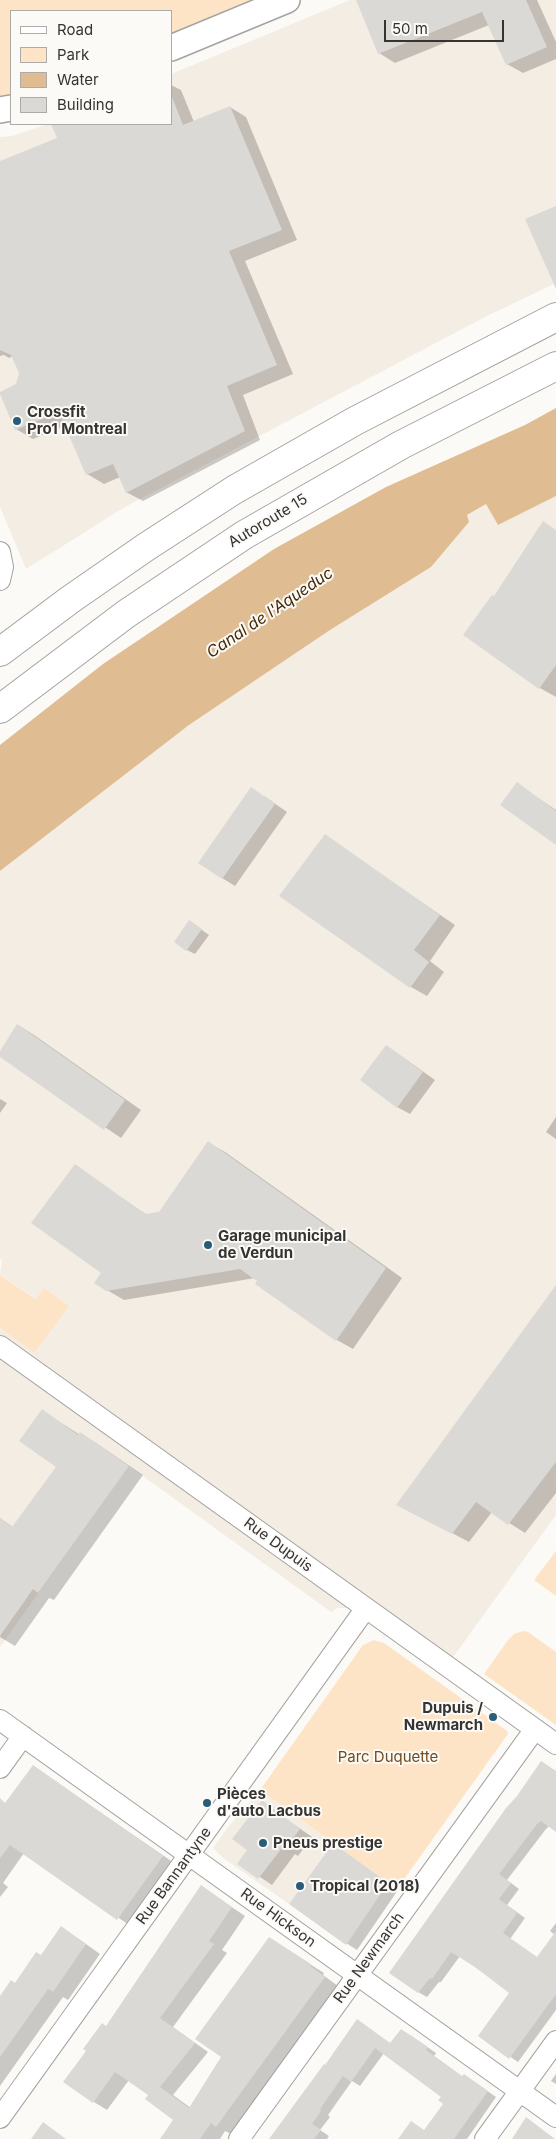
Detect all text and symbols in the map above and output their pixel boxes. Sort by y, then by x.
legend [10,10,172,125]
scale bar [386,10,506,42]
text: 50 m [392,19,428,38]
text: Road [57,20,93,39]
text: Park [57,45,89,64]
text: Water [57,70,99,89]
text: Building [57,95,114,114]
place label: Crossfit Pro1 Montreal [27,403,127,438]
marker: Crossfit Pro1 Montreal [11,415,23,427]
street label: Autoroute 15 [225,490,311,552]
water label: Canal de l'Aqueduc [203,564,337,662]
place label: Garage municipal de Verdun [218,1227,346,1262]
marker: Garage municipal de Verdun [202,1239,214,1251]
street label: Rue Dupuis [240,1514,316,1576]
place label: Dupuis / Newmarch [404,1699,483,1734]
marker: Dupuis / Newmarch [487,1711,499,1723]
park label: Parc Duquette [338,1748,438,1766]
place label: Pièces d'auto Lacbus [217,1785,321,1820]
marker: Pièces d'auto Lacbus [201,1797,213,1809]
street label: Rue Bannantyne [133,1824,215,1928]
place label: Pneus prestige [273,1834,383,1852]
marker: Pneus prestige [257,1837,269,1849]
place label: Tropical (2018) [310,1877,420,1895]
marker: Tropical (2018) [294,1880,306,1892]
street label: Rue Hickson [237,1885,319,1951]
street label: Rue Newmarch [330,1909,408,2007]

